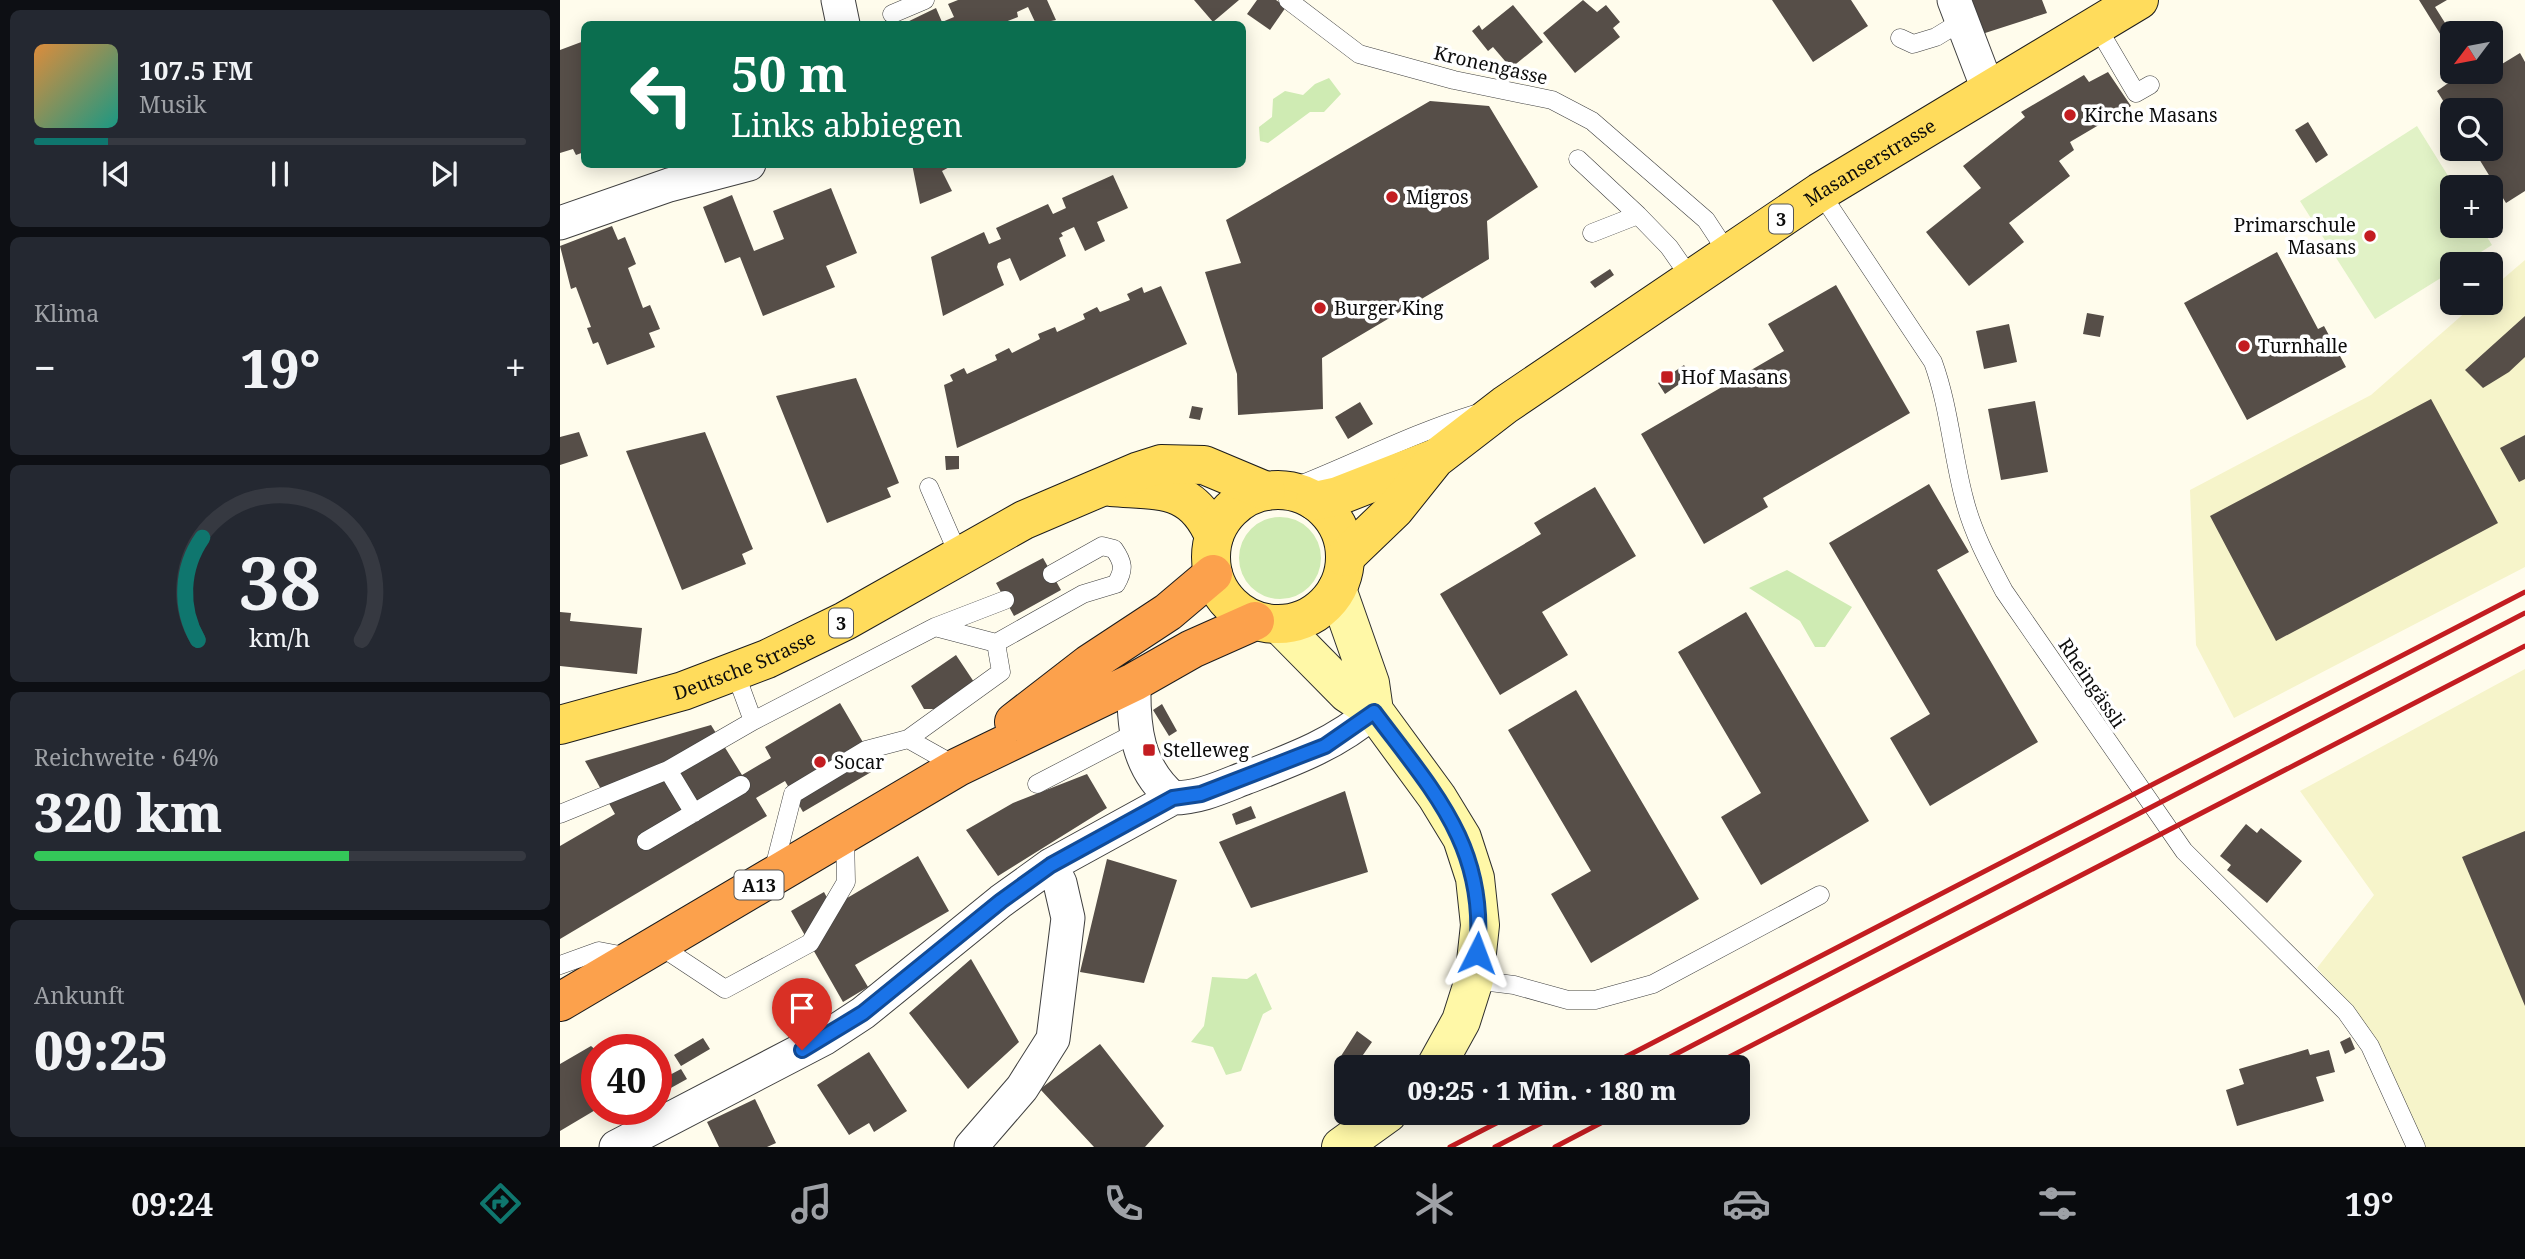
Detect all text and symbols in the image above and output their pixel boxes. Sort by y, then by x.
north arrow [2440,21,2502,84]
map controls [2440,21,2503,315]
street label: Kronengasse [1432,39,1550,91]
text: 50 m [731,40,847,106]
icon: left [616,49,707,140]
text: 107.5 FM [139,52,253,88]
text: Musik [139,88,206,120]
button: search [2440,98,2503,161]
place label: Kirche Masans [2084,102,2217,128]
text: Links abbiegen [731,103,963,146]
marker: Kirche Masans [2062,107,2078,123]
street label: Masanserstrasse [1799,112,1941,212]
icon: previous [97,155,135,193]
icon: pause [261,155,299,193]
icon: next [425,155,463,193]
button: + [2440,175,2503,238]
place label: Migros [1406,184,1469,210]
marker: Migros [1384,189,1400,205]
road number: 3 [1769,204,1793,233]
place label: Primarschule Masans [2234,212,2356,260]
marker: Primarschule Masans [2362,228,2378,244]
button: − [2440,252,2503,315]
place label: Burger King [1334,295,1444,321]
text: Klima [34,297,99,329]
marker: Burger King [1312,300,1328,316]
text: 19° [240,332,320,403]
place label: Turnhalle [2258,333,2348,359]
marker: Turnhalle [2236,338,2252,354]
text: − [34,341,56,393]
text: + [505,341,526,393]
place label: Hof Masans [1681,364,1788,390]
marker: Hof Masans [1659,369,1675,385]
text: 38 [239,532,321,631]
road number: 3 [829,608,853,638]
text: km/h [249,619,311,653]
street label: Deutsche Strasse [670,624,820,706]
street label: Rheingässli [2052,633,2132,733]
place label: Stelleweg [1163,737,1249,763]
text: Reichweite · 64% [34,741,219,773]
marker: Stelleweg [1141,742,1157,758]
place label: Socar [834,749,884,775]
marker: Socar [812,754,828,770]
text: 320 km [34,776,222,847]
road number: A13 [734,870,784,900]
position arrow [1440,916,1514,990]
pin [772,978,832,1050]
text: Ankunft [34,979,125,1011]
icon: arrive [783,989,821,1027]
text: 09:25 [34,1014,168,1085]
speed limit sign: 40 [581,1034,672,1125]
text: 09:25 · 1 Min. · 180 m [1408,1072,1676,1108]
icon: directions [476,1179,525,1228]
icon: music [787,1179,836,1228]
icon: phone [1099,1179,1148,1228]
icon: climate [1410,1179,1459,1228]
icon: car [1722,1179,1771,1228]
icon: filters [2033,1179,2082,1228]
text: 09:24 [131,1182,213,1225]
text: 19° [2345,1182,2394,1225]

